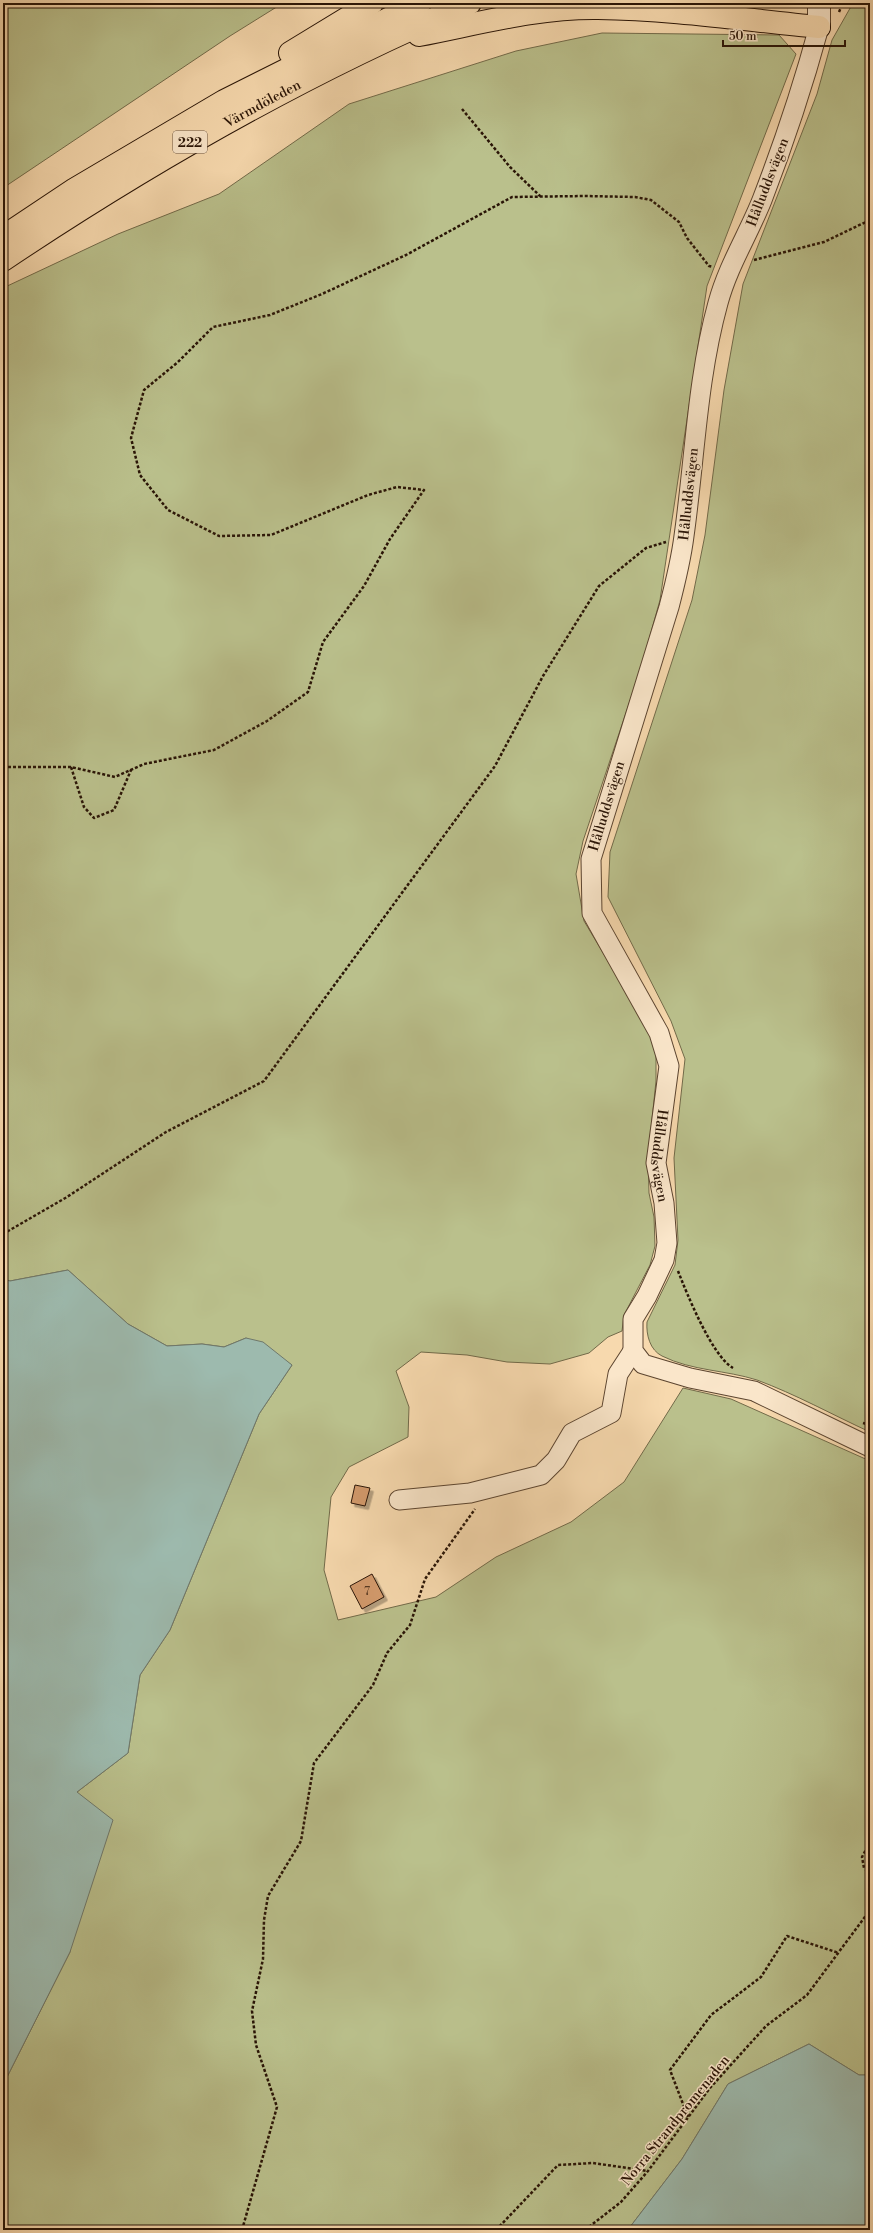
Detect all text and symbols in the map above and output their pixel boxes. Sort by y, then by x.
scale bar [723,22,845,48]
text: 50 m [729,29,757,44]
street label: Värmdöleden [220,76,305,133]
road number: 222 [173,131,207,153]
street label: Hålluddsvägen [743,135,793,229]
street label: Hålluddsvägen [675,446,703,541]
street label: Hålluddsvägen [585,758,629,854]
street label: Hålluddsvägen [646,1108,672,1204]
house number: 7 [364,1584,370,1599]
street label: Norra Strandpromenaden [618,2051,734,2190]

